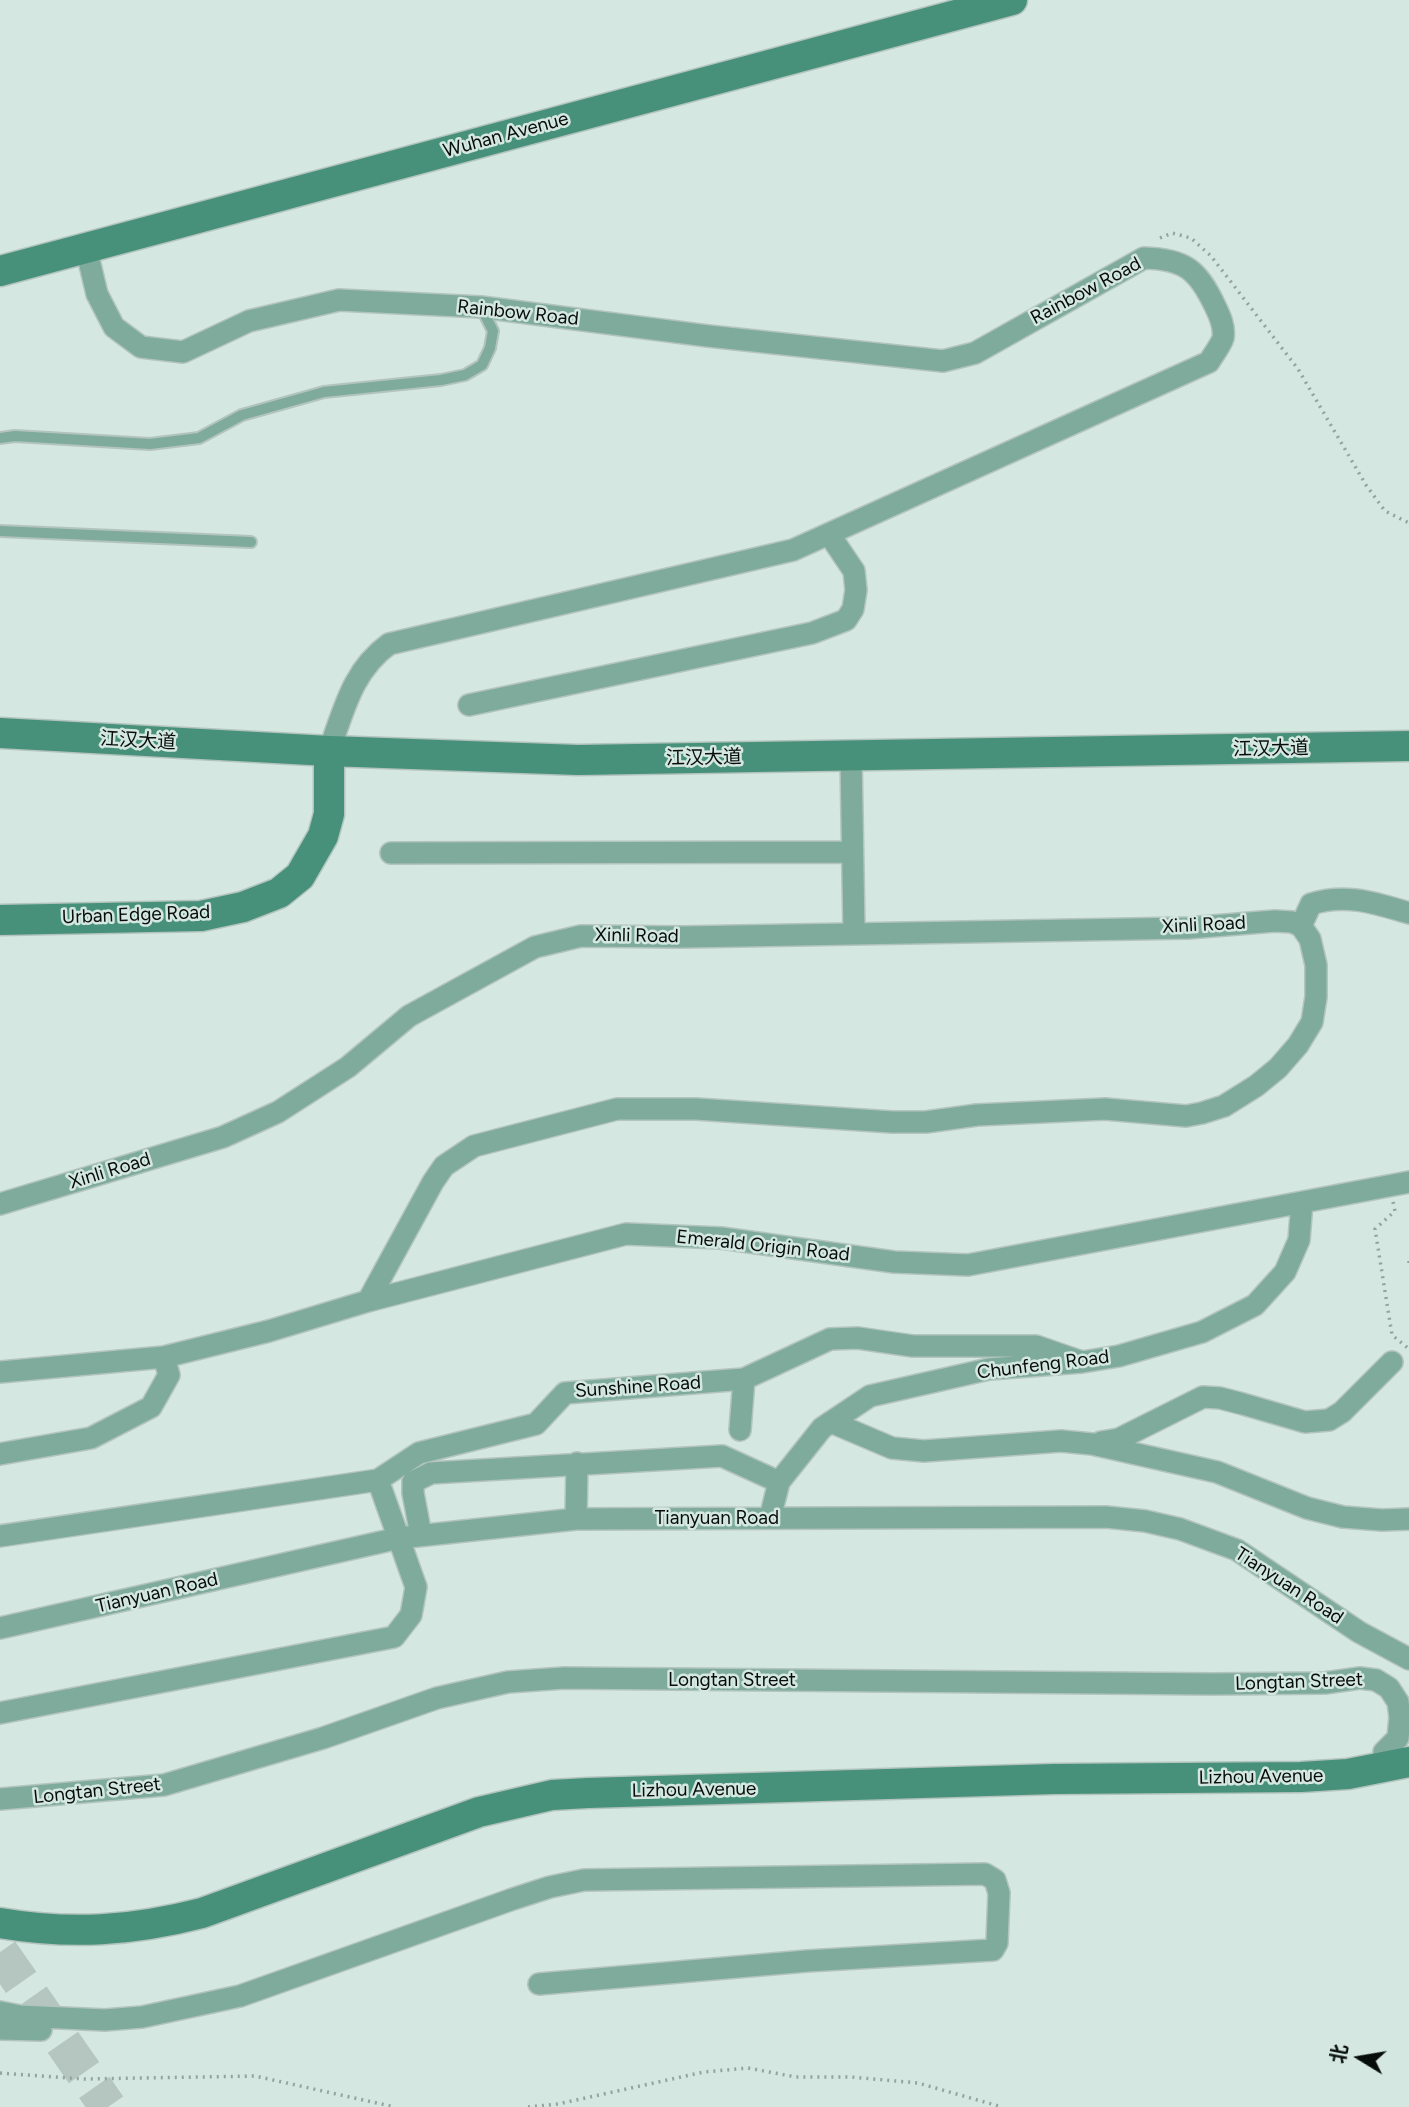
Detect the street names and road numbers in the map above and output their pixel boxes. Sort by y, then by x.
street label: Wuhan Avenue [441,107,571,163]
street label: Rainbow Road [1027,252,1145,330]
street label: Rainbow Road [456,295,580,331]
street label: 江汉大道 [99,728,177,754]
street label: 江汉大道 [1233,737,1309,761]
street label: 江汉大道 [666,746,742,770]
street label: Urban Edge Road [61,901,211,929]
street label: Xinli Road [1162,911,1246,939]
street label: Xinli Road [595,924,679,948]
street label: Xinli Road [67,1148,153,1194]
street label: Emerald Origin Road [675,1226,851,1266]
street label: Chunfeng Road [976,1346,1110,1384]
street label: Sunshine Road [574,1371,702,1403]
street label: Tianyuan Road [655,1507,779,1529]
street label: Tianyuan Road [1231,1543,1347,1629]
street label: Tianyuan Road [94,1568,220,1618]
street label: Longtan Street [1235,1668,1363,1696]
street label: Longtan Street [668,1669,796,1691]
street label: Lizhou Avenue [1198,1765,1324,1789]
street label: Longtan Street [32,1773,162,1809]
street label: Lizhou Avenue [631,1778,757,1802]

